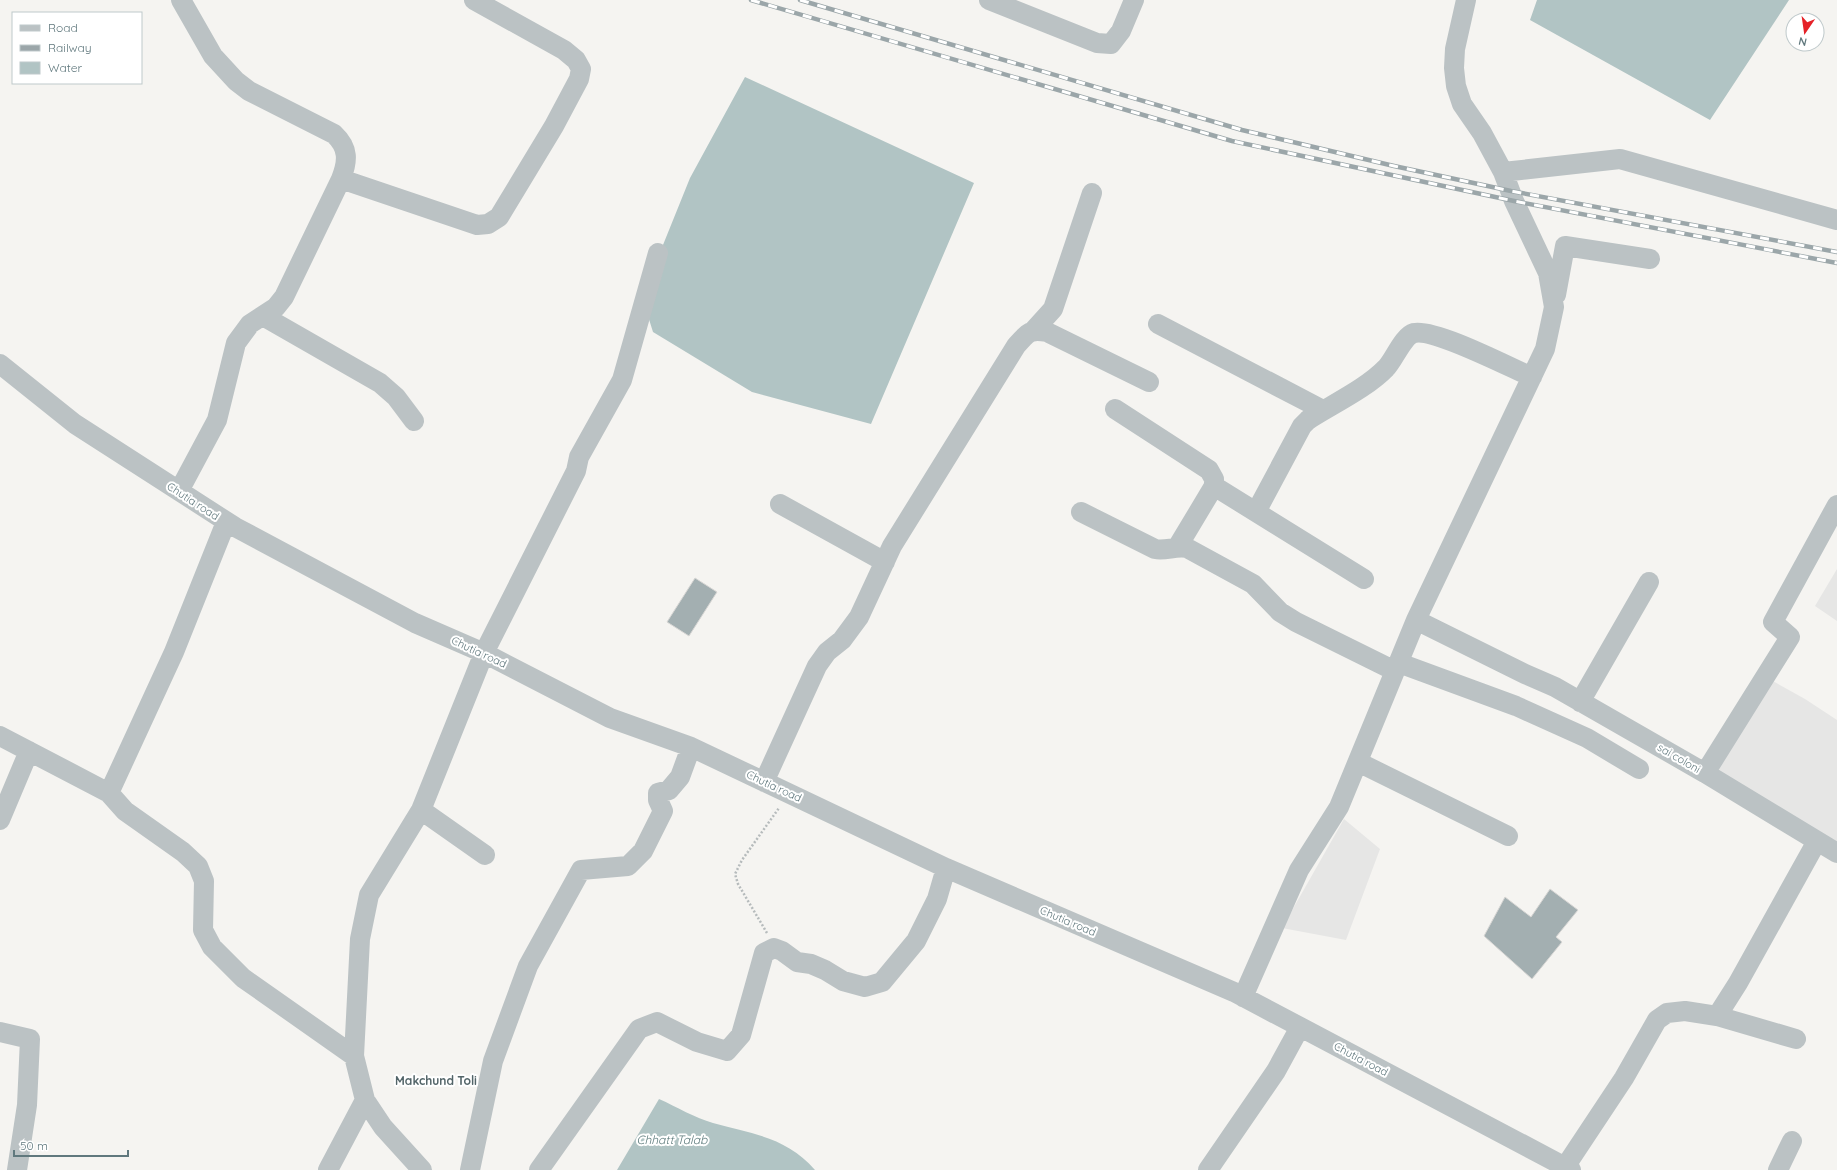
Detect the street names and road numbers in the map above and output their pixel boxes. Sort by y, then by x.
street label: Chutia road [164,479,222,523]
street label: Chutia road [449,633,509,671]
street label: sai coloni [1655,740,1703,776]
street label: Chutia road [744,767,804,805]
street label: Chutia road [1038,903,1098,939]
street label: Chutia road [1331,1039,1391,1079]

